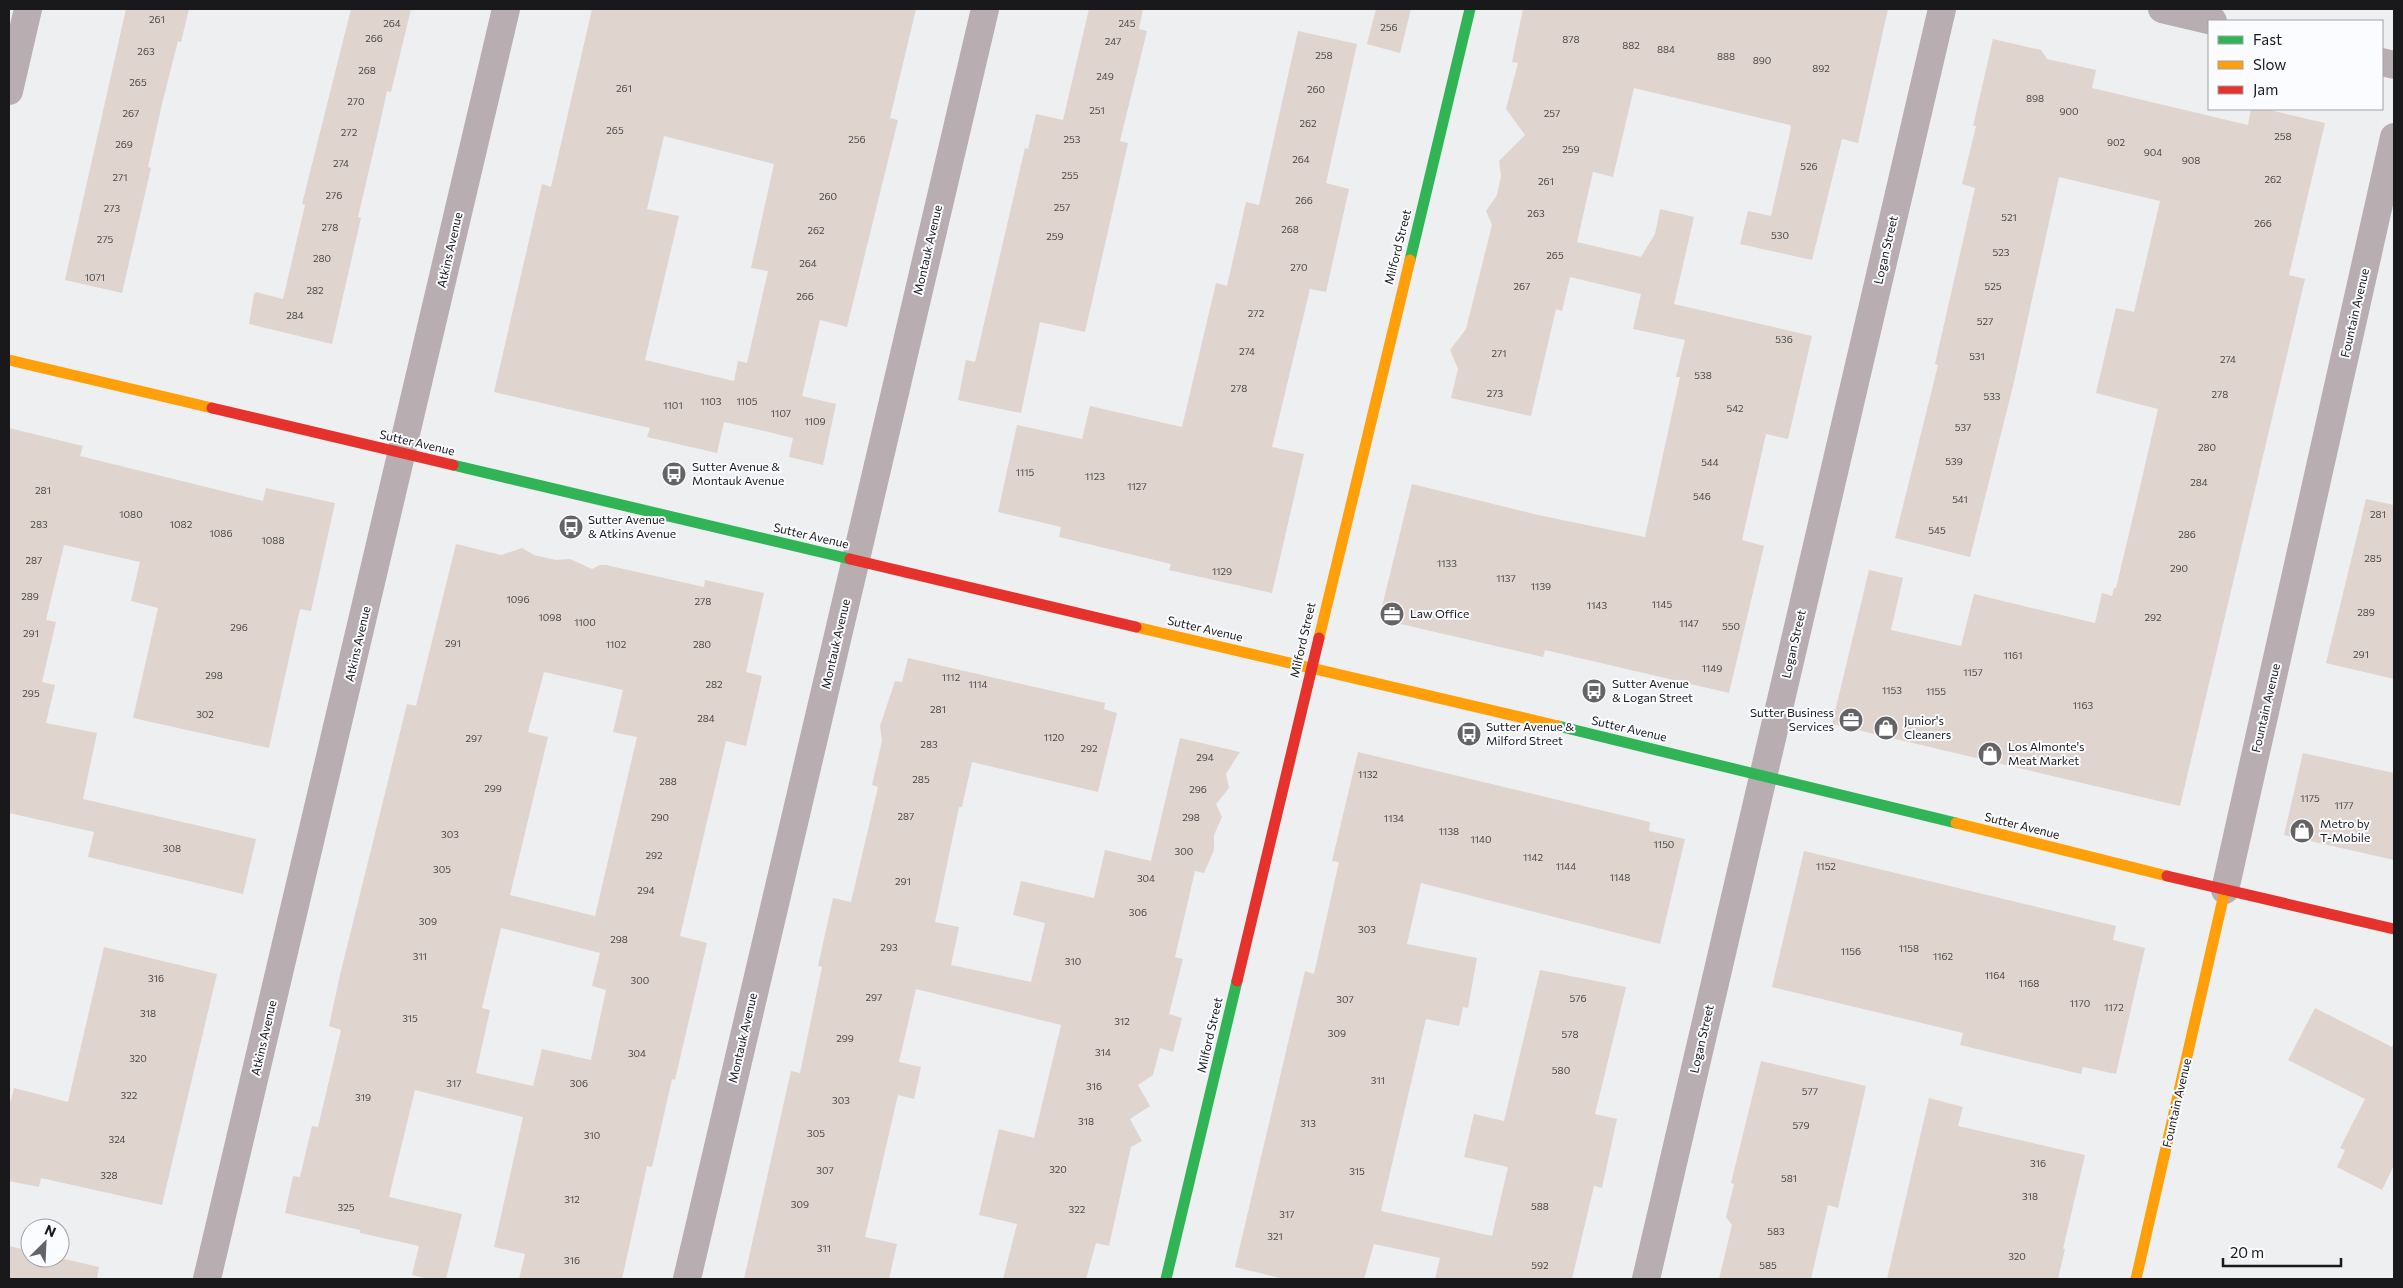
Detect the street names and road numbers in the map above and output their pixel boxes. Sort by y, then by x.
street label: Montauk Avenue [910,203,944,296]
street label: Milford Street [1381,208,1413,286]
street label: Atkins Avenue [434,211,465,289]
street label: Logan Street [1870,214,1900,285]
street label: Fountain Avenue [2337,267,2371,359]
street label: Sutter Avenue [378,427,456,457]
street label: Sutter Avenue [772,520,850,550]
street label: Montauk Avenue [818,597,852,690]
street label: Milford Street [1287,601,1318,679]
street label: Atkins Avenue [342,605,373,683]
street label: Logan Street [1778,608,1808,679]
street label: Sutter Avenue [1166,613,1244,643]
street label: Fountain Avenue [2248,662,2282,754]
street label: Sutter Avenue [1590,713,1668,743]
street label: Sutter Avenue [1983,809,2061,841]
street label: Montauk Avenue [725,991,759,1084]
street label: Milford Street [1194,996,1225,1074]
street label: Atkins Avenue [248,999,279,1077]
street label: Logan Street [1686,1003,1716,1074]
street label: Fountain Avenue [2159,1057,2193,1149]

